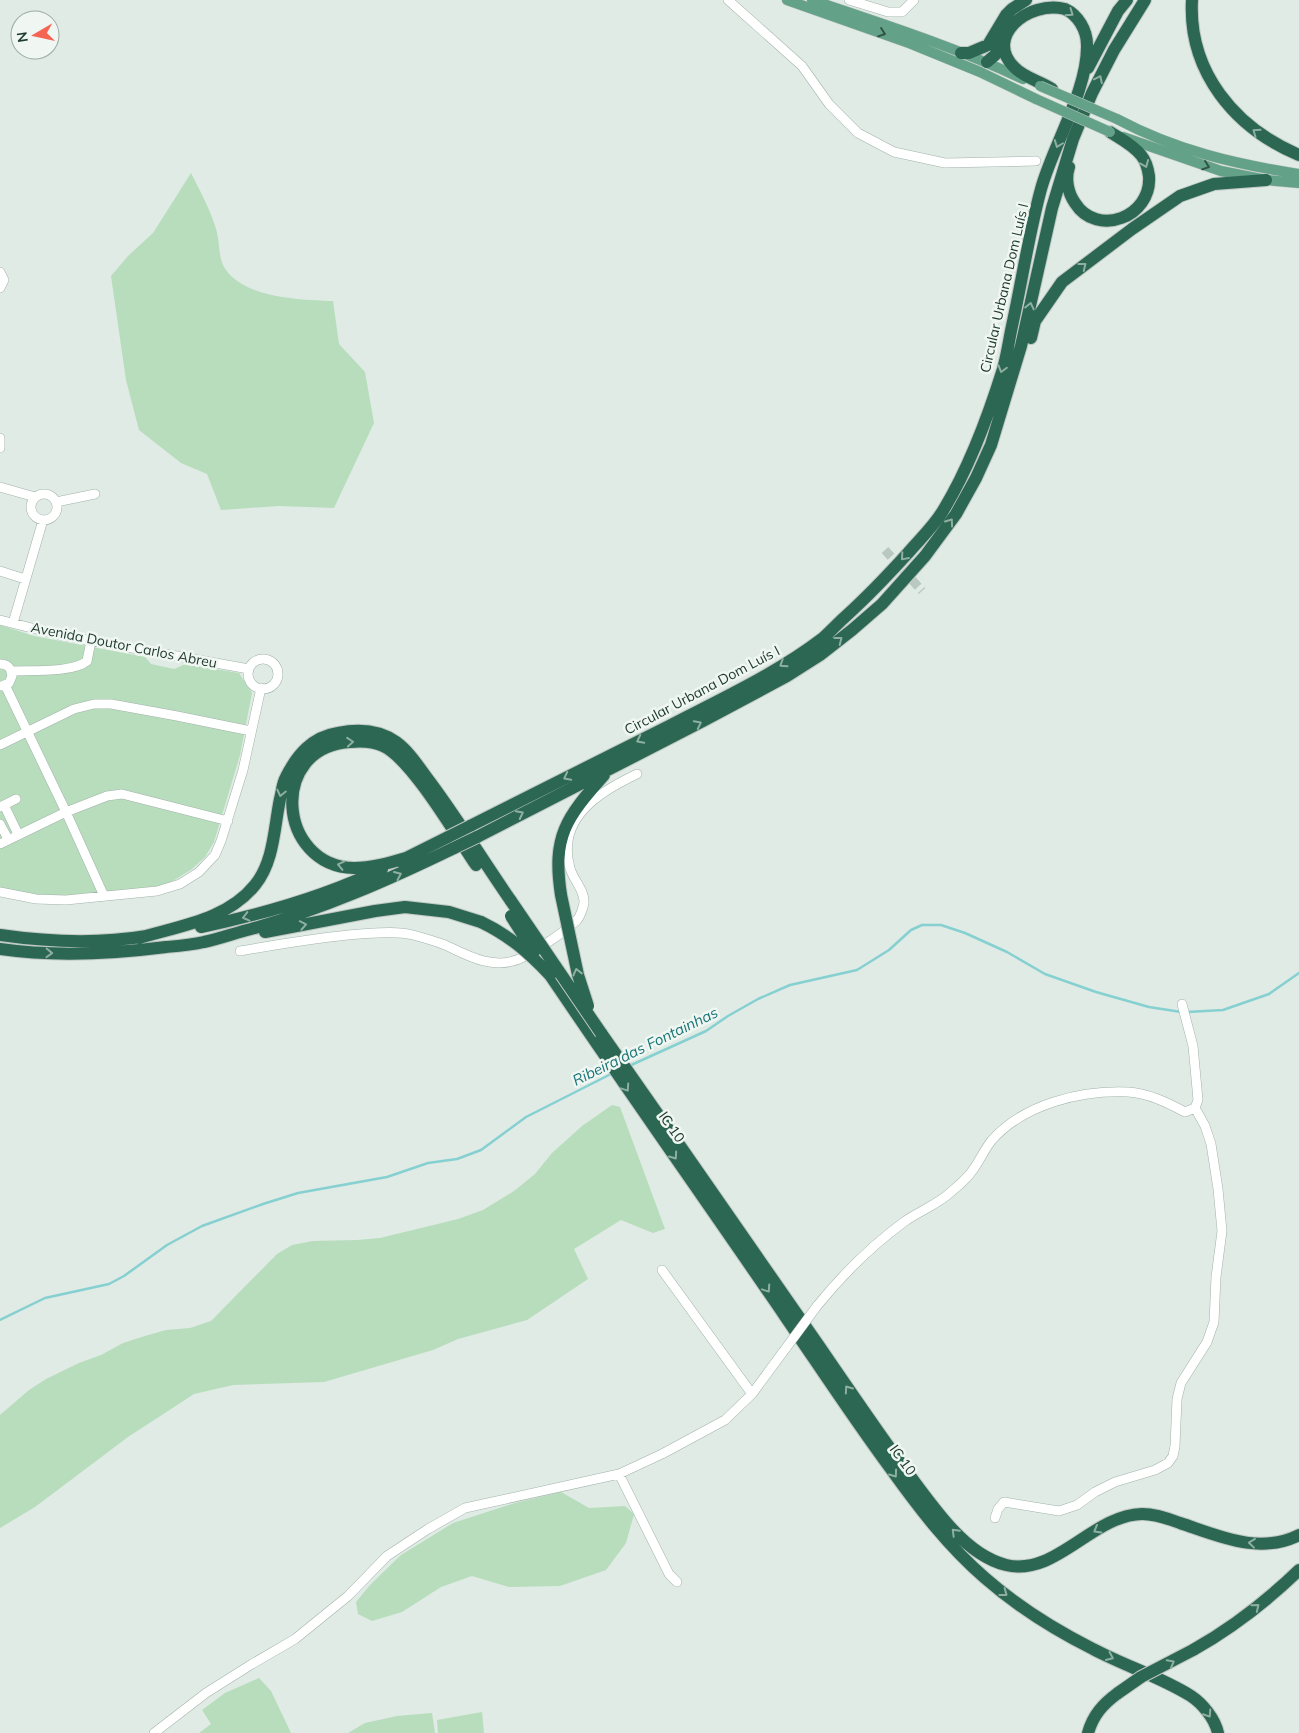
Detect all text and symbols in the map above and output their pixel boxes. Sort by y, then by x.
one-way arrow [1064,7,1074,16]
north arrow [10,10,60,60]
one-way arrow [878,27,886,37]
text: N [12,30,32,44]
one-way arrow [1093,75,1104,84]
one-way arrow [1253,129,1262,138]
one-way arrow [1054,139,1064,148]
one-way arrow [1139,159,1150,168]
one-way arrow [1201,160,1209,170]
street label: Circular Urbana Dom Luís I [976,202,1032,374]
one-way arrow [1077,263,1086,271]
one-way arrow [1024,301,1035,310]
one-way arrow [998,364,1008,373]
one-way arrow [944,518,953,528]
one-way arrow [901,552,910,561]
street label: Avenida Doutor Carlos Abreu [29,618,219,672]
one-way arrow [833,637,843,646]
street label: Circular Urbana Dom Luís I [621,641,783,739]
one-way arrow [779,658,789,667]
one-way arrow [693,720,702,730]
one-way arrow [636,734,645,744]
one-way arrow [346,736,354,747]
one-way arrow [563,771,572,781]
one-way arrow [276,789,287,798]
one-way arrow [515,810,524,820]
one-way arrow [337,860,346,871]
one-way arrow [393,871,402,881]
one-way arrow [241,911,250,922]
one-way arrow [299,921,308,931]
one-way arrow [45,948,53,958]
one-way arrow [572,967,583,976]
water label: Ribeira das Fontainhas [569,1002,721,1090]
one-way arrow [620,1082,629,1091]
street label: IC 10 [655,1108,689,1146]
one-way arrow [668,1150,677,1160]
one-way arrow [761,1283,770,1293]
one-way arrow [845,1385,854,1395]
street label: IC 10 [886,1441,920,1479]
one-way arrow [888,1468,897,1478]
one-way arrow [1093,1523,1102,1533]
one-way arrow [952,1529,961,1538]
one-way arrow [1247,1538,1255,1549]
one-way arrow [998,1587,1007,1595]
one-way arrow [1251,1604,1260,1613]
one-way arrow [1105,1651,1114,1662]
one-way arrow [1165,1659,1174,1669]
one-way arrow [1202,1709,1212,1718]

